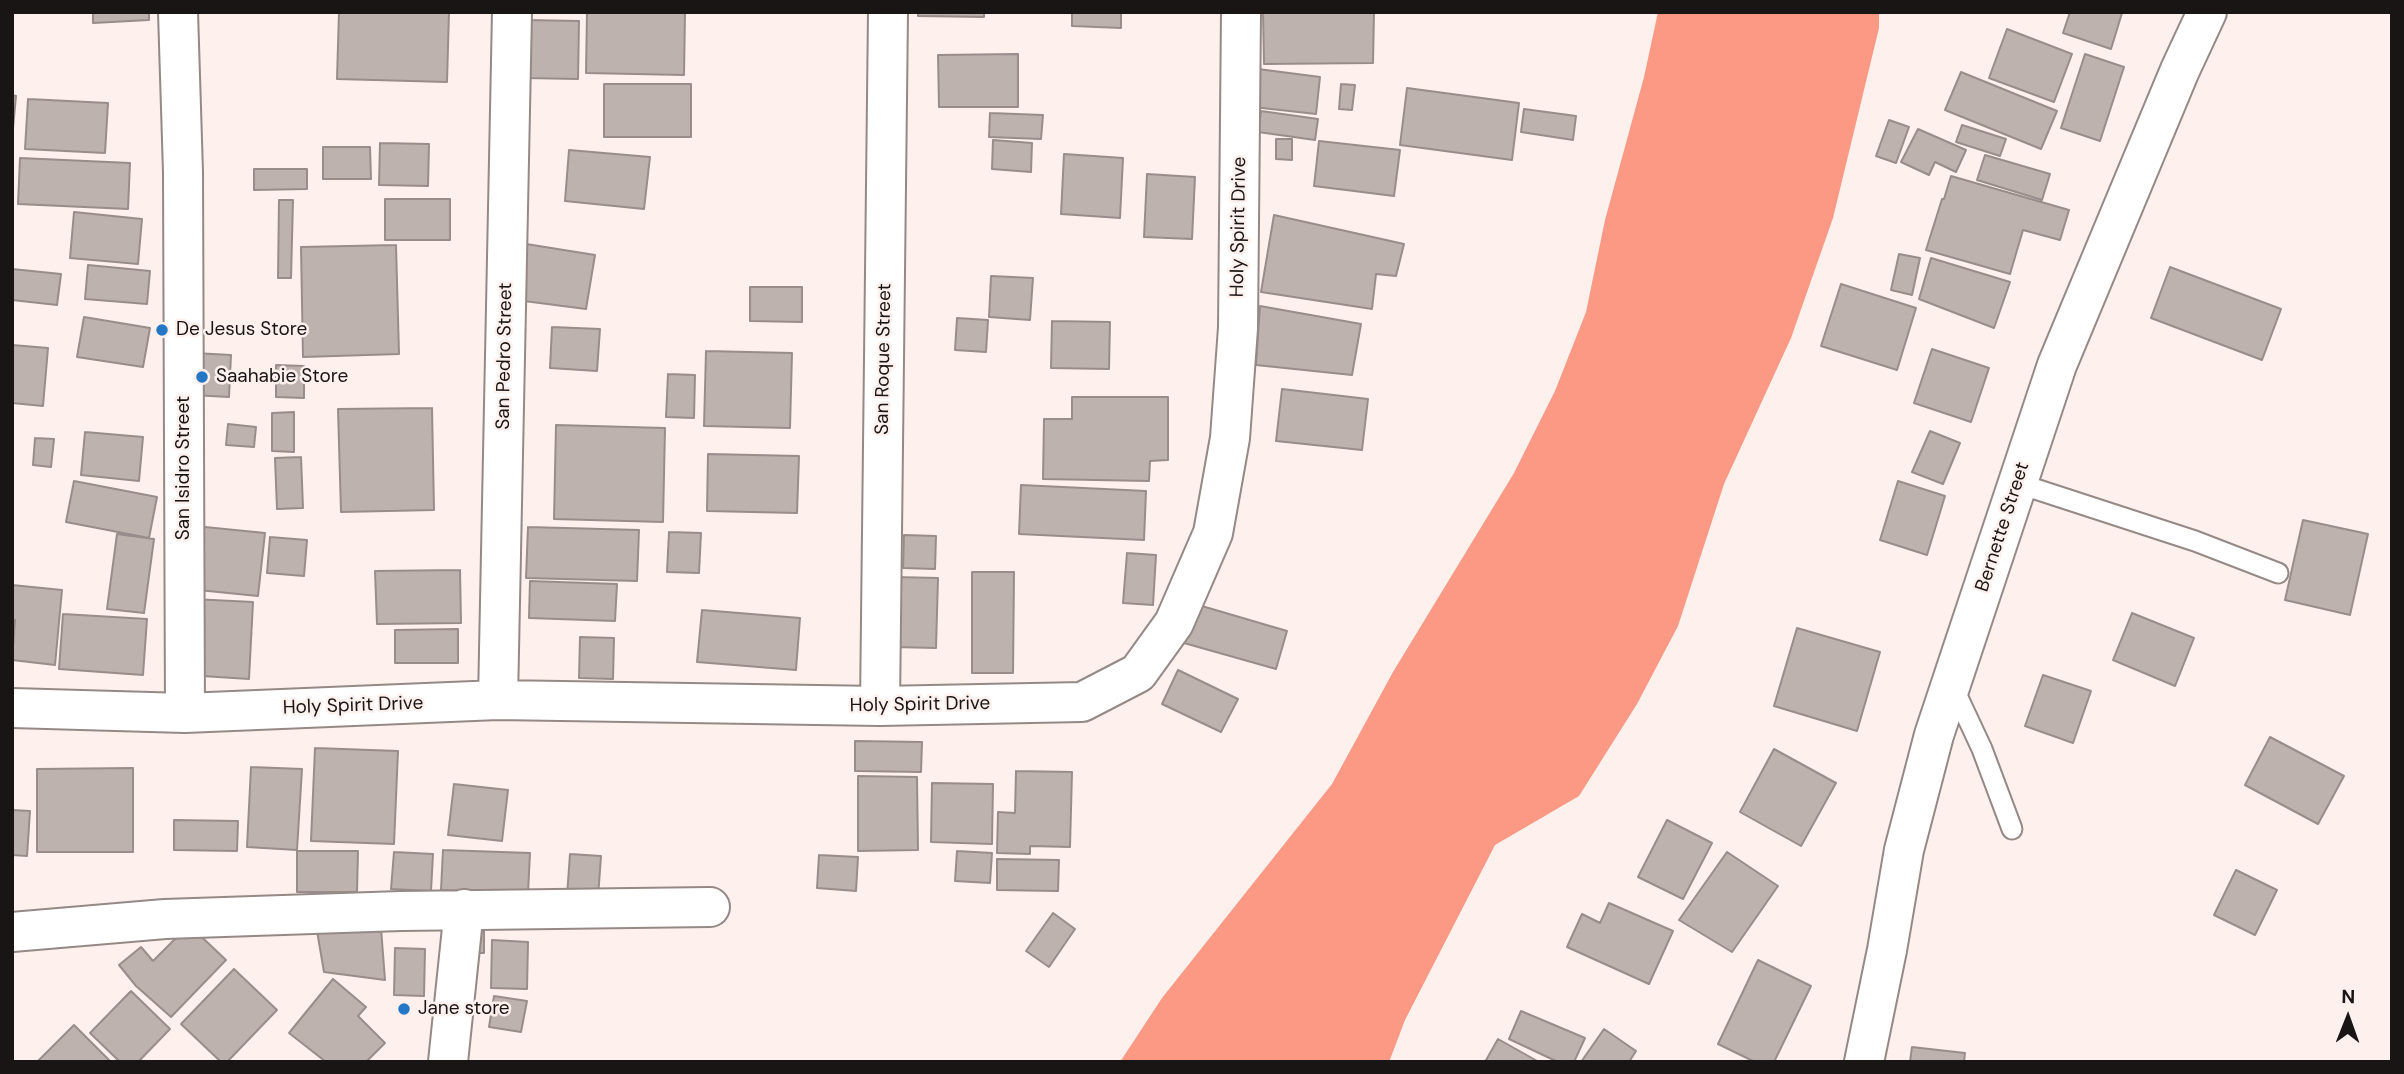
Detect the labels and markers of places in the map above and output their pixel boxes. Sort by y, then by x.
place label: De Jesus Store [176,319,307,341]
marker: De Jesus Store [154,322,170,338]
place label: Saahabie Store [216,366,348,388]
marker: Saahabie Store [194,369,210,385]
place label: Jane store [418,998,510,1020]
marker: Jane store [396,1001,412,1017]

